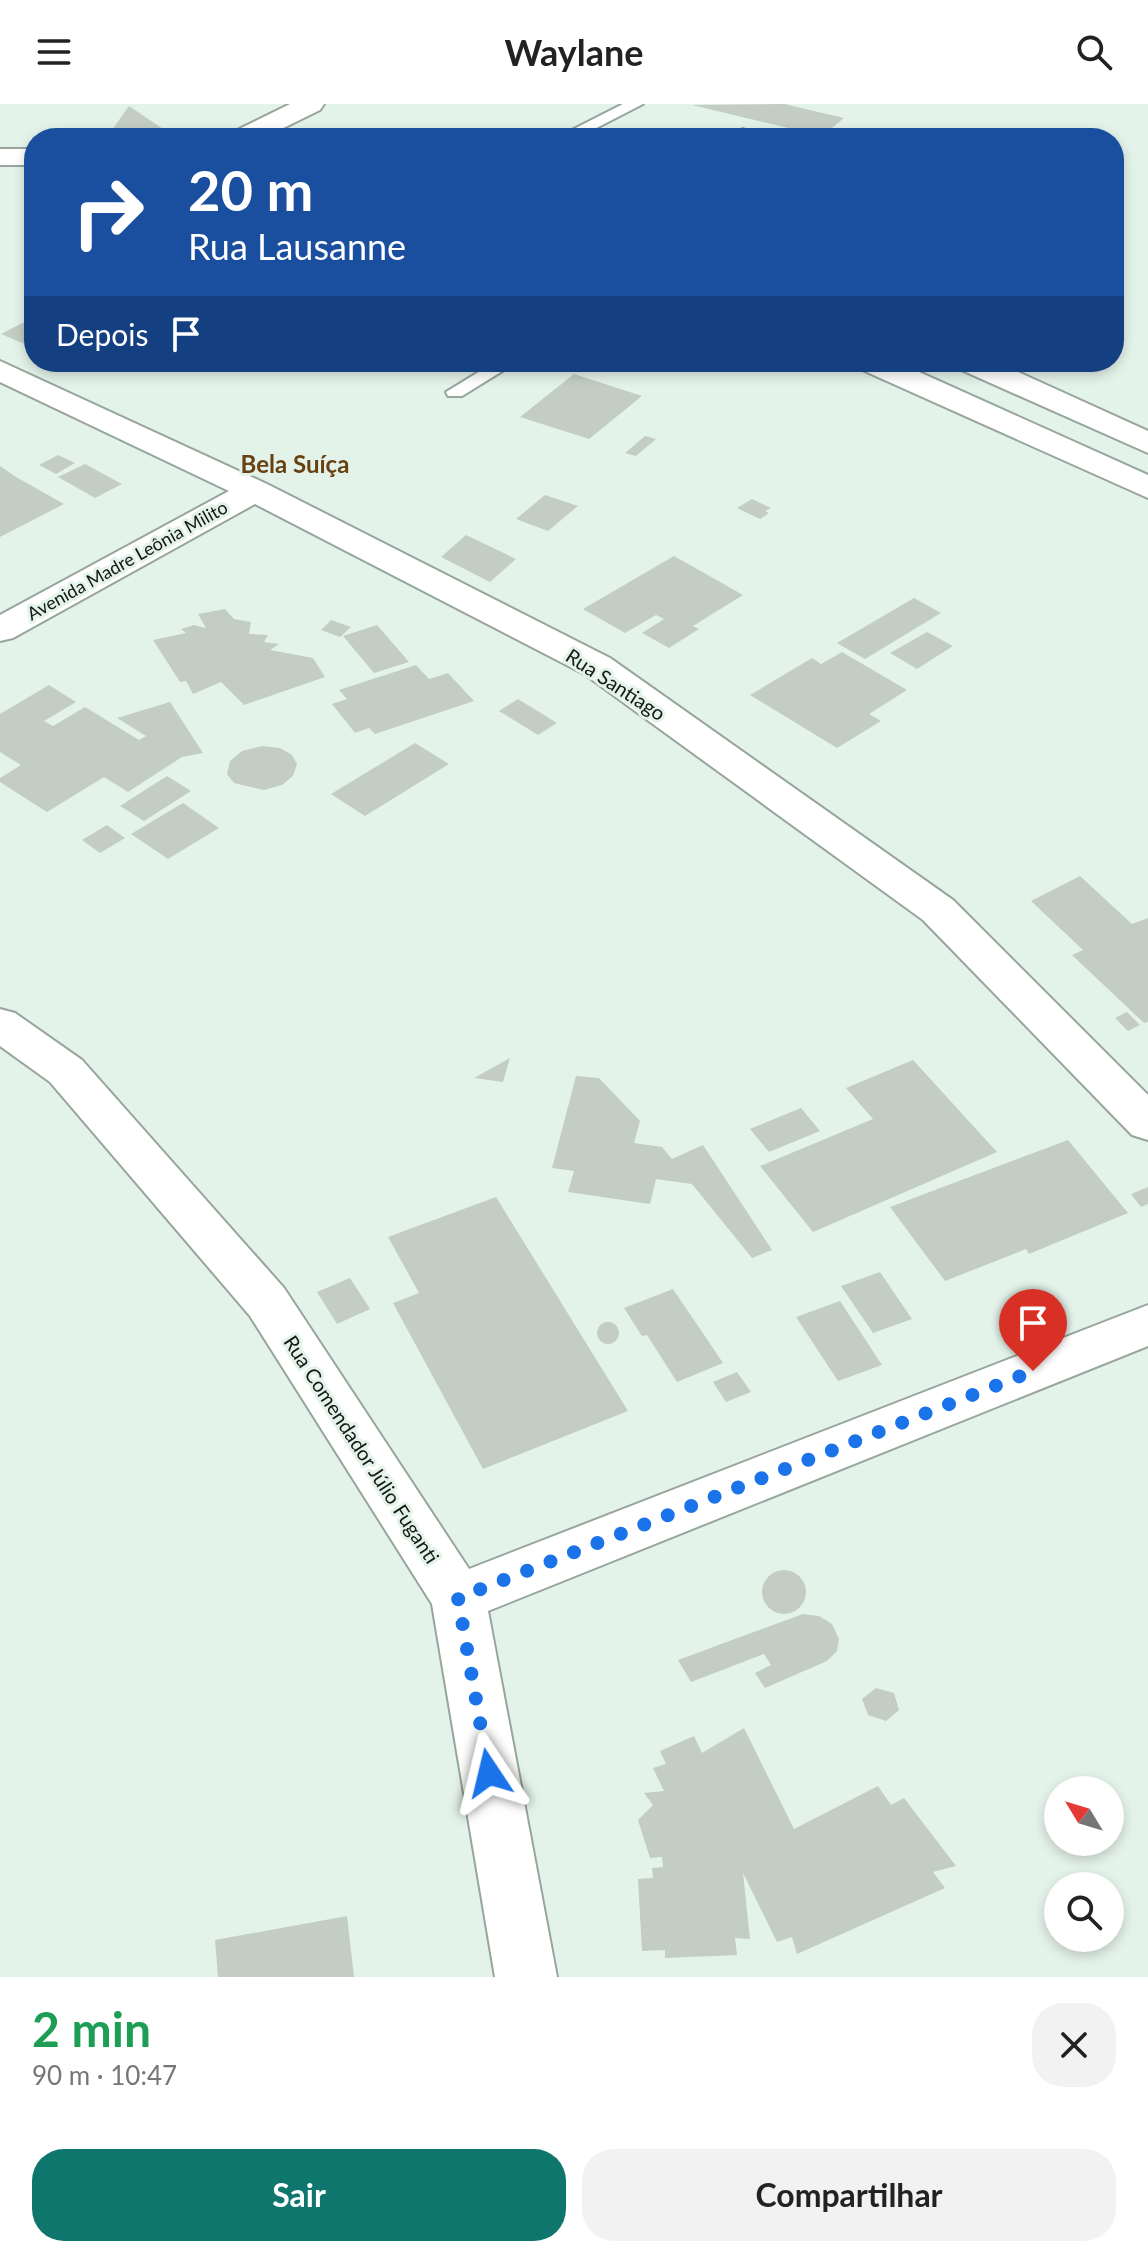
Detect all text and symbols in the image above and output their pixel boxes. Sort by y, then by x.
icon: menu [32,30,76,74]
text: Waylane [504,30,644,74]
icon: search [1072,30,1116,74]
text: 20 m [188,156,313,223]
icon: right [56,160,160,264]
text: Rua Lausanne [188,224,406,268]
icon: arrive [164,312,208,356]
text: Depois [56,316,148,352]
district label: Bela Suíça [241,449,349,478]
street label: Avenida Madre Leônia Milito [23,496,231,624]
street label: Rua Santiago [562,643,670,725]
pin [999,1289,1067,1371]
icon: arrive [1011,1301,1055,1345]
street label: Rua Comendador Júlio Fuganti [279,1331,445,1567]
position arrow [447,1731,531,1815]
north arrow [1044,1776,1124,1856]
map controls [1044,1776,1124,1952]
button: search [1044,1872,1124,1952]
text: 2 min [32,2000,151,2057]
button: close [1032,2003,1116,2087]
text: 90 m · 10:47 [32,2059,177,2091]
button: Sair [32,2149,566,2241]
button: Compartilhar [582,2149,1116,2241]

